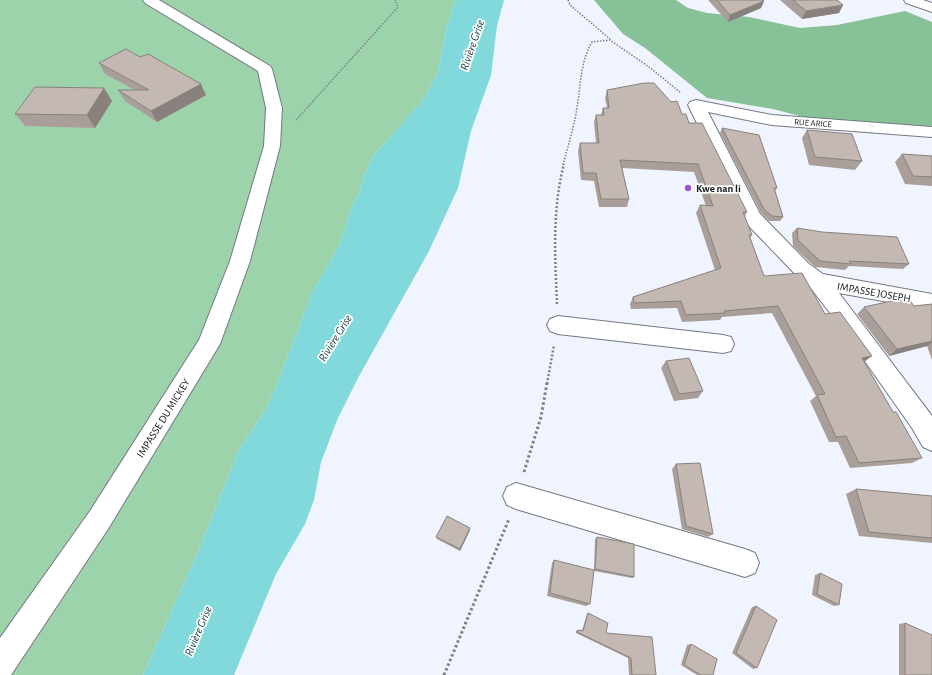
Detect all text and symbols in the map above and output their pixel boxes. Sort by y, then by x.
water label: Rivière Grise [458,18,486,72]
street label: RUE ARICE [794,118,833,129]
marker: Kwe nan li [683,183,693,193]
place label: Kwe nan li [696,183,741,194]
street label: IMPASSE JOSEPH [836,281,912,304]
water label: Rivière Grise [316,312,354,364]
street label: IMPASSE DU MICKEY [135,377,192,460]
water label: Rivière Grise [182,604,214,658]

